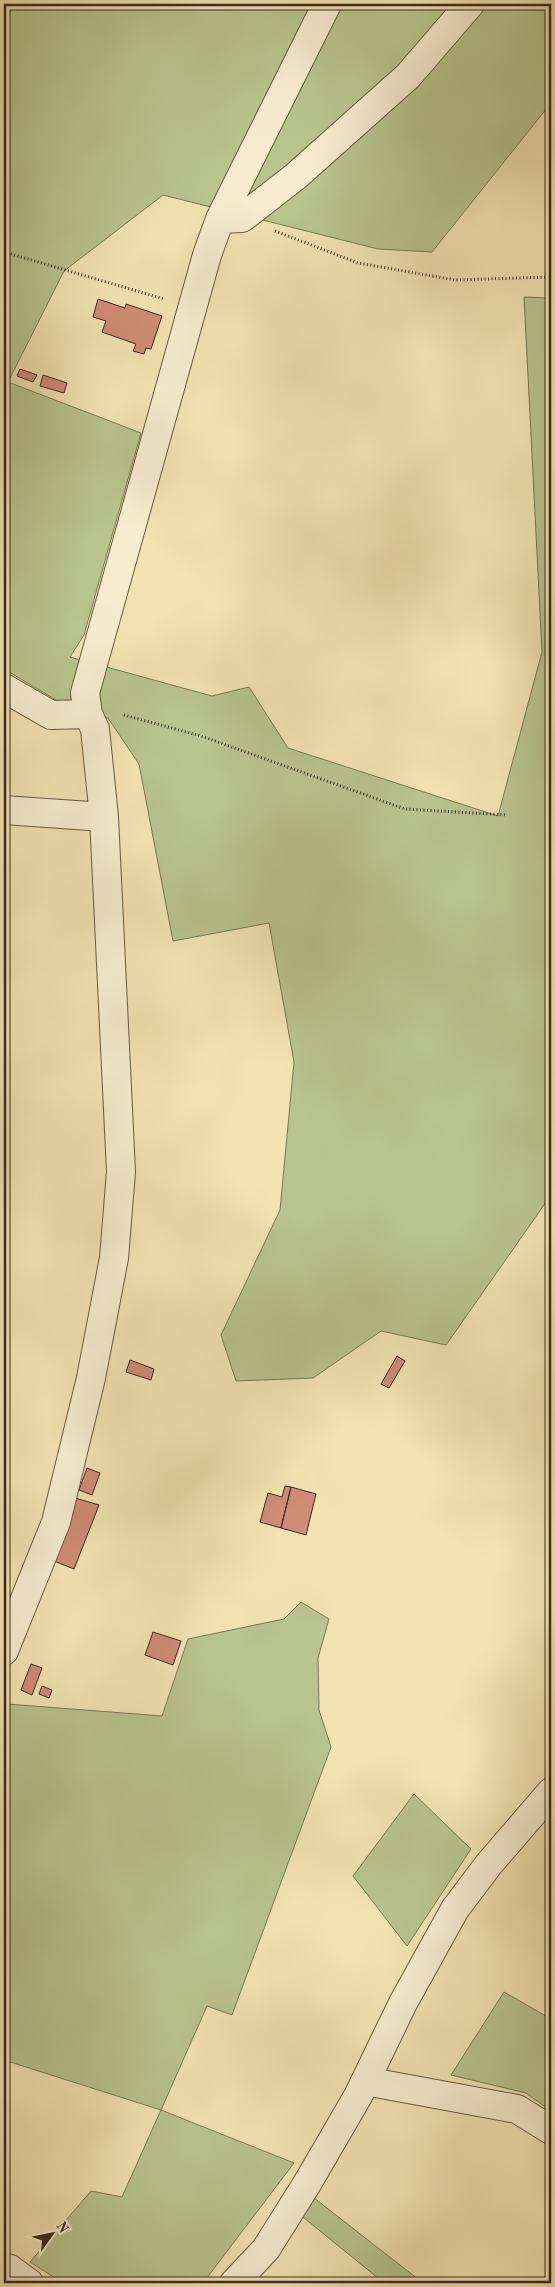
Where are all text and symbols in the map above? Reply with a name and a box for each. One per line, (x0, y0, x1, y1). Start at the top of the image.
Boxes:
north arrow (28, 2210, 78, 2260)
text: N (53, 2219, 71, 2236)

